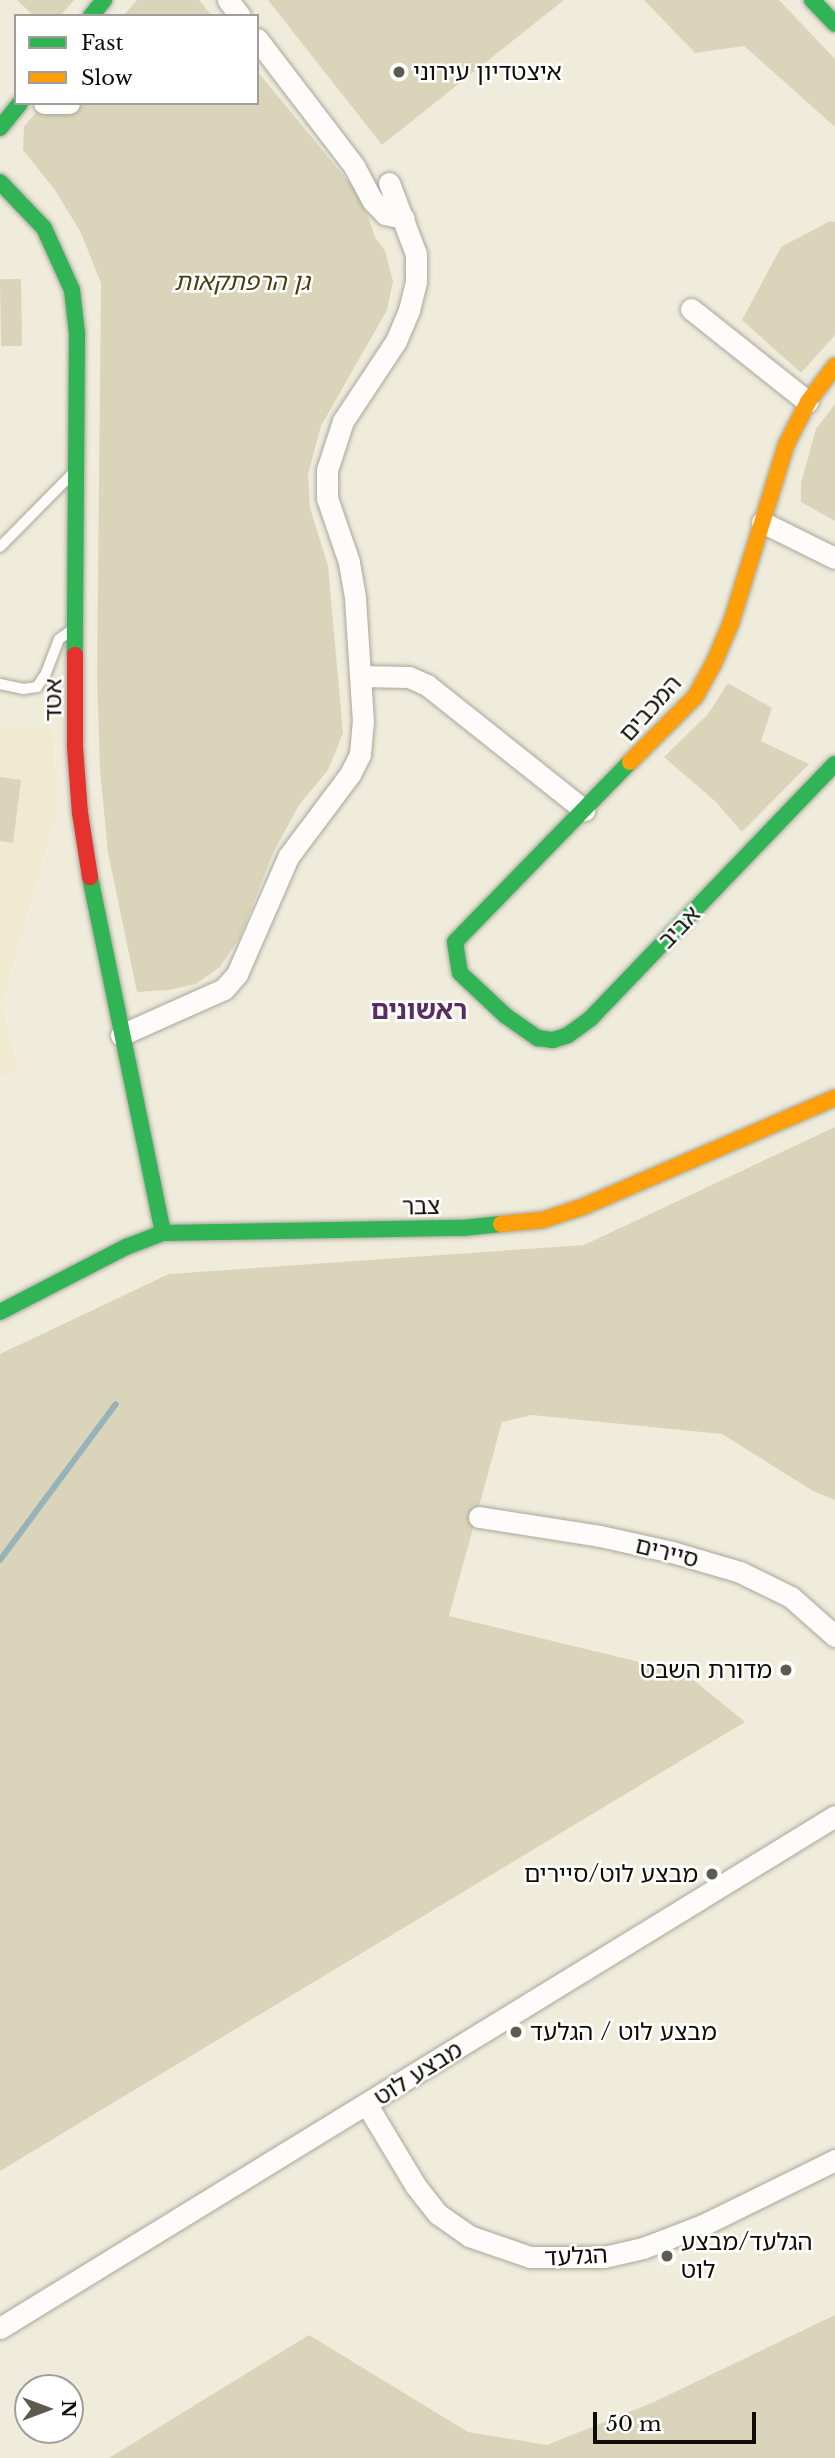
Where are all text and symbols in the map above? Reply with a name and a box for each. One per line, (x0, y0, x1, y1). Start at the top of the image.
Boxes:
legend (14, 14, 259, 105)
text: Fast (81, 30, 123, 56)
place label: איצטדיון עירוני (413, 58, 562, 86)
marker: איצטדיון עירוני (391, 64, 407, 80)
text: Slow (81, 65, 133, 91)
park label: גן הרפתקאות (174, 268, 310, 296)
street label: המכבים (613, 669, 687, 747)
street label: אטד (39, 678, 67, 722)
street label: אביב (652, 900, 706, 954)
district label: ראשונים (371, 995, 467, 1027)
street label: צבר (402, 1191, 440, 1221)
street label: סיירים (632, 1530, 702, 1574)
place label: מדורת השבט (640, 1656, 772, 1684)
marker: מדורת השבט (778, 1662, 794, 1678)
place label: מבצע לוט/סיירים (524, 1860, 698, 1888)
marker: מבצע לוט/סיירים (704, 1866, 720, 1882)
place label: מבצע לוט / הגלעד (530, 2018, 717, 2046)
marker: מבצע לוט / הגלעד (508, 2024, 524, 2040)
street label: מבצע לוט (369, 2035, 467, 2111)
place label: הגלעד/מבצע לוט (681, 2228, 813, 2284)
street label: הגלעד (544, 2240, 608, 2272)
marker: הגלעד/מבצע לוט (659, 2248, 675, 2264)
north arrow (14, 2374, 84, 2444)
scale bar (597, 2398, 760, 2442)
text: N (57, 2400, 80, 2418)
text: 50 m (606, 2411, 661, 2437)

